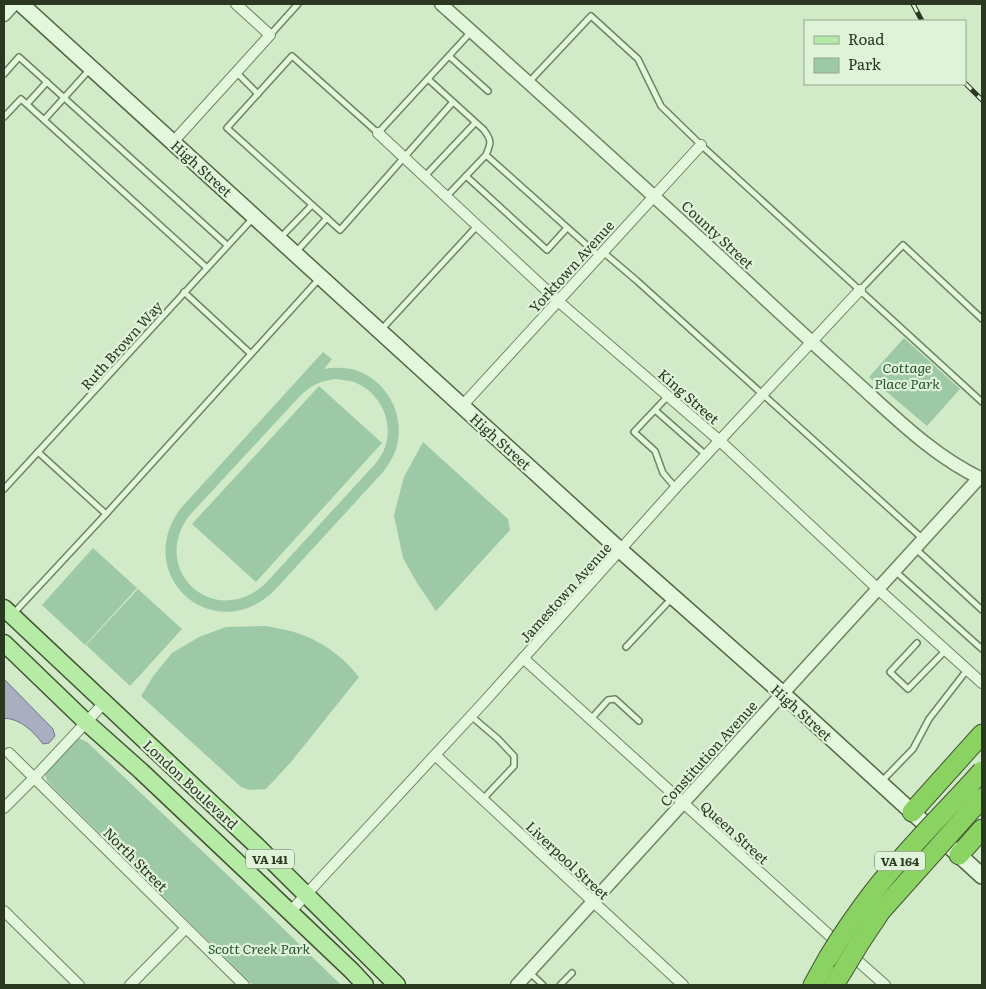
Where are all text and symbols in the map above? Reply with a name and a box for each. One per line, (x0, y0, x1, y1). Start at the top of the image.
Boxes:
legend (804, 20, 966, 85)
text: Road (848, 27, 884, 50)
text: Park (848, 52, 882, 75)
street label: High Street (167, 135, 237, 201)
street label: County Street (677, 195, 759, 273)
street label: Yorktown Avenue (524, 215, 618, 317)
street label: Ruth Brown Way (76, 295, 167, 394)
park label: Cottage Place Park (874, 357, 940, 393)
street label: King Street (654, 364, 724, 428)
street label: High Street (466, 408, 536, 474)
street label: Jamestown Avenue (515, 538, 615, 646)
street label: High Street (767, 679, 837, 745)
street label: Constitution Avenue (655, 696, 761, 810)
street label: London Boulevard (139, 735, 243, 834)
street label: Queen Street (696, 796, 774, 868)
street label: Liverpool Street (522, 816, 614, 904)
street label: North Street (99, 822, 173, 896)
road number: VA 141 (246, 850, 294, 869)
road number: VA 164 (875, 851, 925, 870)
park label: Scott Creek Park (208, 938, 310, 958)

